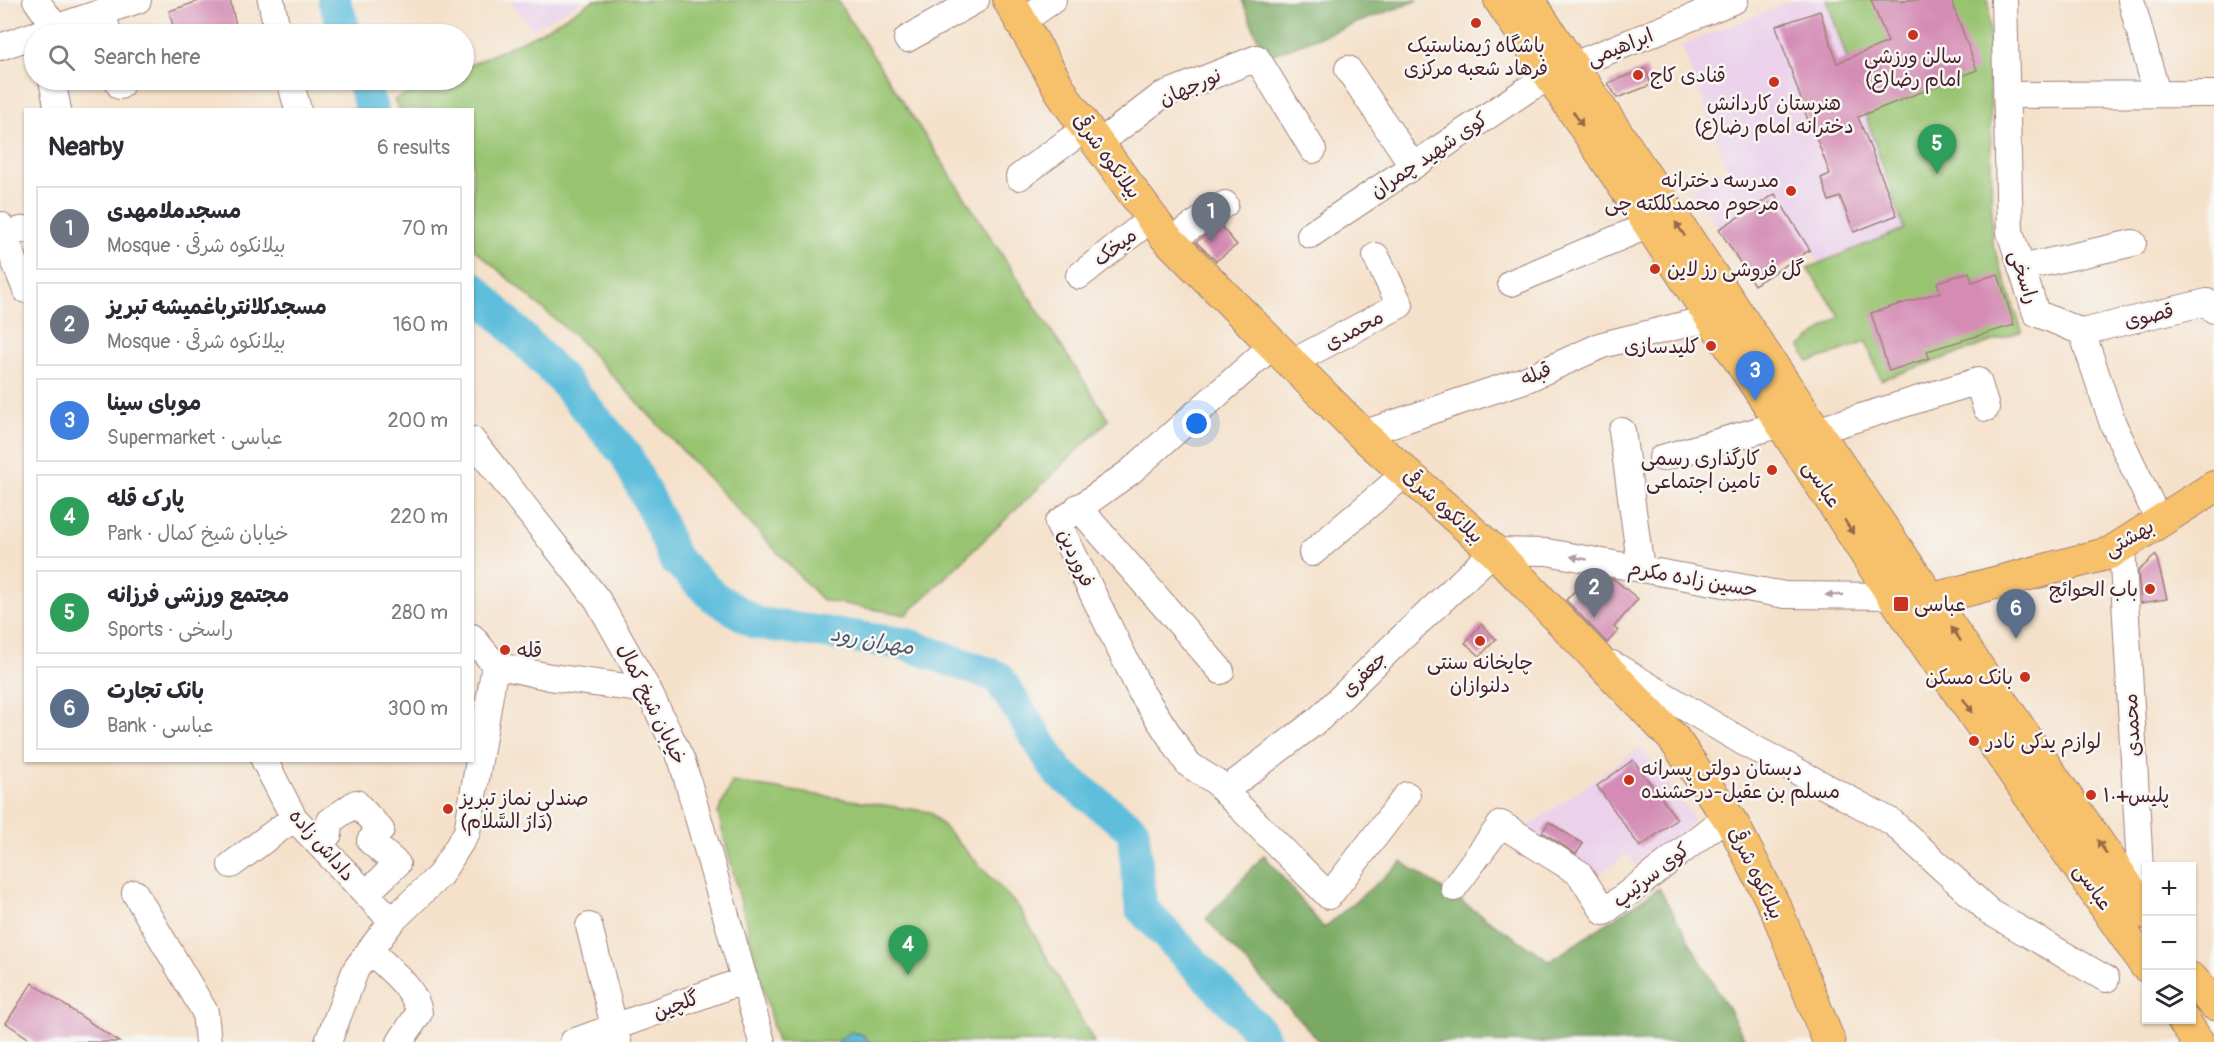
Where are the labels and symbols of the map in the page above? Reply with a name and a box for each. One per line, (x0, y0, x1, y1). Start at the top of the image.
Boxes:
marker: باشگاه ژیمناستیک فرهاد شعبه مرکزی (1469, 16, 1483, 30)
street label: ابراهیمی (1583, 22, 1657, 72)
marker: سالن ورزشی امام رضا(ع) (1906, 28, 1920, 42)
place label: باشگاه ژیمناستیک فرهاد شعبه مرکزی (1404, 33, 1548, 81)
place label: سالن ورزشی امام رضا(ع) (1864, 44, 1962, 94)
street label: نورجهان (1155, 62, 1225, 112)
place label: قنادی کاج (1650, 63, 1726, 89)
marker: قنادی کاج (1631, 68, 1645, 82)
marker: هنرستان کاردانش دخترانه امام رضا(ع) (1767, 75, 1781, 89)
place label: هنرستان کاردانش دخترانه امام رضا(ع) (1694, 91, 1854, 141)
street label: کوی شهید چمران (1365, 106, 1493, 204)
street label: بیلانکوه شرقی (1067, 108, 1147, 204)
one-way arrow (1572, 111, 1583, 127)
pin: 5 (1918, 124, 1956, 174)
place label: مدرسه دخترانه مرحوم محمدکلکته چی (1605, 168, 1779, 219)
marker: مدرسه دخترانه مرحوم محمدکلکته چی (1784, 184, 1798, 198)
pin: 1 (1192, 192, 1230, 242)
one-way arrow (1674, 221, 1686, 237)
street label: میخک (1088, 222, 1142, 272)
street label: راسخی (2004, 247, 2044, 307)
place label: گل فروشی رز لاین (1667, 257, 1805, 282)
marker: گل فروشی رز لاین (1648, 262, 1662, 276)
street label: قصوی (2122, 298, 2176, 334)
street label: محمدی (1320, 304, 1388, 356)
place label: کلیدسازی (1624, 334, 1699, 359)
marker: کلیدسازی (1704, 339, 1718, 353)
pin: 3 (1736, 352, 1774, 401)
street label: قبله (1517, 356, 1555, 392)
your location (1182, 409, 1211, 438)
place label: کارگذاری رسمی تامین اجتماعی (1641, 446, 1760, 494)
street label: عباسى (1797, 456, 1847, 512)
street label: بیلانکوه شرقی (1397, 462, 1489, 549)
marker: کارگذاری رسمی تامین اجتماعی (1765, 463, 1779, 477)
street label: بهشتی (2099, 514, 2159, 562)
one-way arrow (1843, 518, 1854, 535)
street label: فروردین (1052, 525, 1100, 591)
one-way arrow (1570, 553, 1589, 562)
street label: حسین زاده مکرم (1626, 555, 1760, 606)
pin: 2 (1574, 568, 1614, 618)
place label: باب الحوائج (2049, 577, 2138, 603)
marker: باب الحوائج (2143, 582, 2157, 596)
one-way arrow (1825, 590, 1844, 600)
pin: 6 (1996, 590, 2036, 639)
place label: عباسی (1914, 592, 1966, 617)
marker: عباسی (1892, 595, 1910, 613)
water label: مهران رود (828, 620, 916, 662)
one-way arrow (1951, 626, 1962, 642)
marker: چایخانه سنتی دلنوازان (1473, 634, 1487, 648)
place label: قله (517, 638, 542, 663)
street label: خیابان شیخ کمال (611, 639, 692, 769)
marker: قله (498, 643, 512, 657)
street label: جعفری (1336, 646, 1392, 702)
place label: چایخانه سنتی دلنوازان (1427, 650, 1533, 699)
place label: بانک مسکن (1925, 665, 2013, 690)
marker: بانک مسکن (2018, 670, 2032, 684)
street label: محمدی (2118, 693, 2146, 757)
one-way arrow (1962, 698, 1974, 714)
place label: لوازم یدکی نادر (1984, 729, 2101, 757)
marker: لوازم یدکی نادر (1967, 734, 1981, 748)
place label: دبستان دولتی پسرانه مسلم بن عقیل-درخشنده (1641, 756, 1840, 806)
marker: دبستان دولتی پسرانه مسلم بن عقیل-درخشنده (1622, 773, 1636, 787)
place label: پلیس+۱۰ (2103, 783, 2169, 808)
place label: صندلی نماز تبریز (دَارُ السَّلام) (458, 786, 589, 836)
marker: پلیس+۱۰ (2084, 788, 2098, 802)
marker: صندلی نماز تبریز (دَارُ السَّلام) (441, 802, 455, 816)
street label: داداش زاده (284, 803, 360, 887)
street label: بیلانکوه شرقی (1723, 822, 1790, 923)
street label: کوی سرتیپ (1607, 837, 1695, 913)
one-way arrow (2097, 839, 2108, 855)
street label: عباسى (2068, 859, 2118, 915)
pin: 4 (888, 926, 928, 975)
street label: گلچین (649, 985, 703, 1025)

